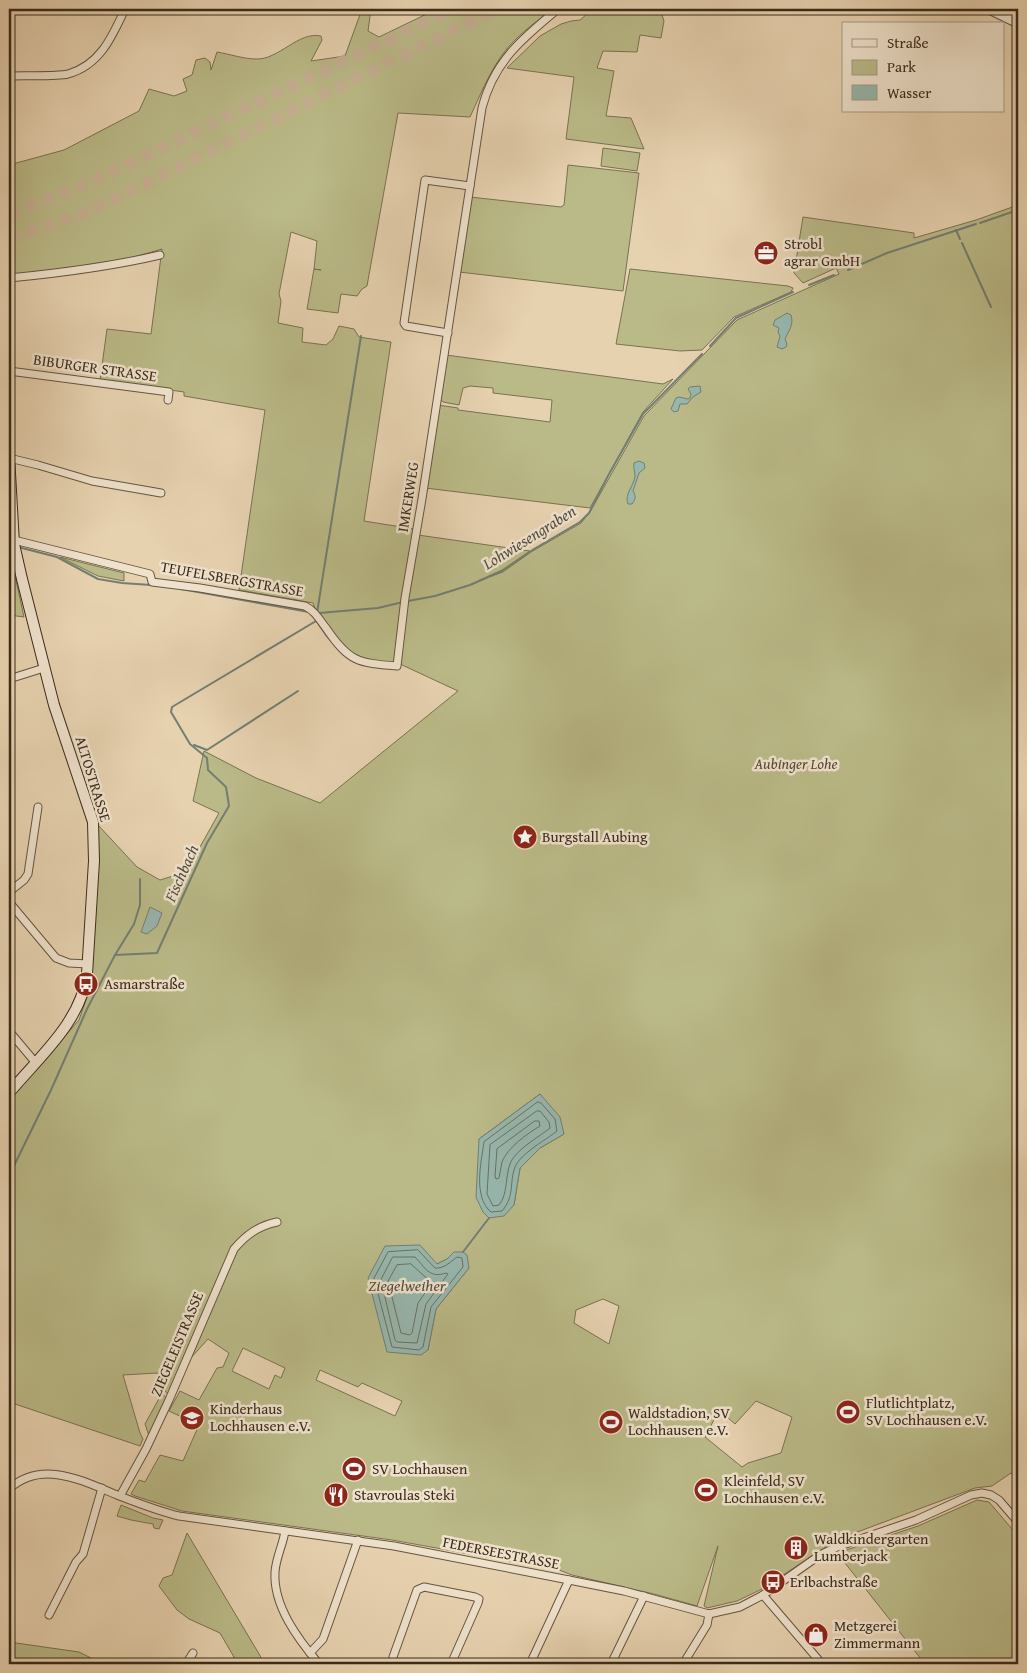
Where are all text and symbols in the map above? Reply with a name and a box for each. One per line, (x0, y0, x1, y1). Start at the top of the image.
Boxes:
legend (842, 22, 1004, 112)
text: Straße (887, 32, 929, 53)
text: Park (887, 56, 916, 77)
text: Wasser (887, 82, 931, 103)
place label: Strobl agrar GmbH (784, 233, 860, 271)
office icon: Strobl agrar GmbH (753, 240, 779, 266)
street label: BIBURGER STRASSE (32, 348, 158, 387)
street label: IMKERWEG (392, 460, 423, 534)
water label: Lohwiesengraben (477, 499, 580, 576)
street label: TEUFELSBERGSTRASSE (159, 556, 306, 601)
street label: ALTOSTRASSE (70, 733, 117, 825)
park label: Aubinger Lohe (753, 753, 838, 774)
place icon: Burgstall Aubing (512, 824, 538, 850)
place label: Burgstall Aubing (542, 826, 648, 847)
water label: Fischbach (157, 840, 204, 906)
bus stop icon: Asmarstraße (73, 971, 99, 997)
place label: Asmarstraße (104, 973, 185, 994)
water label: Ziegelweiher (368, 1273, 447, 1297)
street label: ZIEGELEISTRASSE (145, 1288, 208, 1399)
place label: Flutlichtplatz, SV Lochhausen e.V. (866, 1392, 987, 1430)
place label: Kinderhaus Lochhausen e.V. (210, 1398, 310, 1436)
sports icon: Flutlichtplatz, SV Lochhausen e.V. (835, 1399, 861, 1425)
place label: Waldstadion, SV Lochhausen e.V. (628, 1402, 730, 1440)
school or university icon: Kinderhaus Lochhausen e.V. (179, 1405, 205, 1431)
sports icon: Waldstadion, SV Lochhausen e.V. (598, 1409, 624, 1435)
sports icon: SV Lochhausen (341, 1456, 367, 1482)
place label: SV Lochhausen (372, 1458, 468, 1479)
place label: Kleinfeld, SV Lochhausen e.V. (724, 1470, 824, 1508)
sports icon: Kleinfeld, SV Lochhausen e.V. (693, 1477, 719, 1503)
restaurant icon: Stavroulas Steki (323, 1482, 349, 1508)
place label: Stavroulas Steki (354, 1484, 455, 1505)
place label: Waldkindergarten Lumberjack (814, 1528, 929, 1566)
street label: FEDERSEESTRASSE (441, 1531, 562, 1574)
building icon: Waldkindergarten Lumberjack (783, 1535, 809, 1561)
bus stop icon: Erlbachstraße (760, 1569, 786, 1595)
place label: Erlbachstraße (790, 1571, 878, 1592)
place label: Metzgerei Zimmermann (834, 1615, 921, 1653)
shop icon: Metzgerei Zimmermann (803, 1622, 829, 1648)

